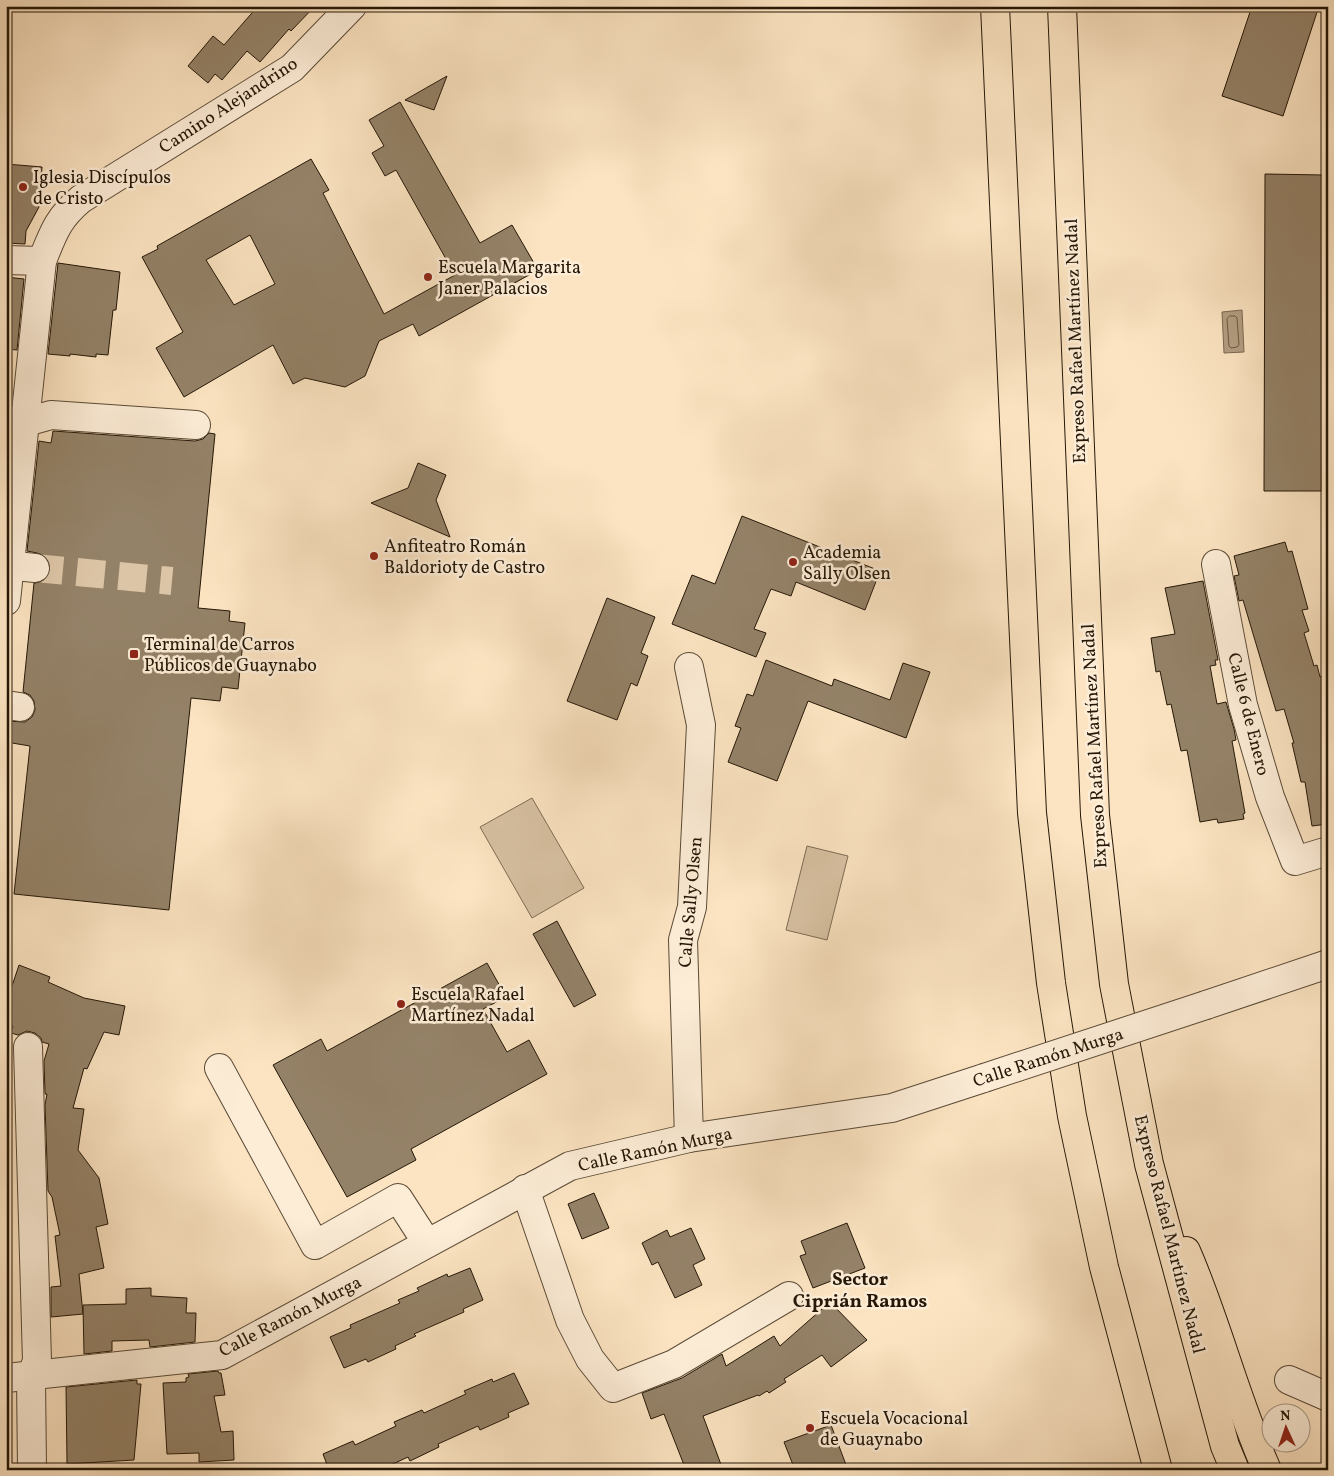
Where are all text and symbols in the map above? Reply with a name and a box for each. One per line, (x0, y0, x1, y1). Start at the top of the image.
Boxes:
street label: Camino Alejandrino (155, 52, 303, 161)
place label: Iglesia Discípulos de Cristo (33, 166, 171, 212)
marker: Iglesia Discípulos de Cristo (17, 181, 29, 193)
street label: Expreso Rafael Martínez Nadal (1060, 218, 1093, 464)
place label: Escuela Margarita Janer Palacios (438, 256, 581, 302)
marker: Escuela Margarita Janer Palacios (422, 271, 434, 283)
place label: Anfiteatro Román Baldorioty de Castro (384, 535, 545, 581)
place label: Academia Sally Olsen (803, 541, 891, 587)
marker: Anfiteatro Román Baldorioty de Castro (368, 550, 380, 562)
marker: Academia Sally Olsen (787, 556, 799, 568)
street label: Expreso Rafael Martínez Nadal (1077, 623, 1114, 869)
place label: Terminal de Carros Públicos de Guaynabo (144, 633, 317, 679)
marker: Terminal de Carros Públicos de Guaynabo (128, 648, 140, 660)
street label: Calle 6 de Enero (1220, 650, 1275, 778)
street label: Calle Sally Olsen (673, 835, 710, 969)
place label: Escuela Rafael Martínez Nadal (411, 983, 535, 1029)
marker: Escuela Rafael Martínez Nadal (395, 998, 407, 1010)
street label: Calle Ramón Murga (970, 1022, 1127, 1095)
street label: Expreso Rafael Martínez Nadal (1127, 1112, 1210, 1356)
street label: Calle Ramón Murga (576, 1122, 735, 1179)
district label: Sector Ciprián Ramos (793, 1267, 928, 1315)
street label: Calle Ramón Murga (215, 1271, 366, 1364)
north arrow (1262, 1404, 1312, 1454)
place label: Escuela Vocacional de Guaynabo (820, 1407, 968, 1453)
text: N (1280, 1407, 1291, 1426)
marker: Escuela Vocacional de Guaynabo (804, 1422, 816, 1434)

